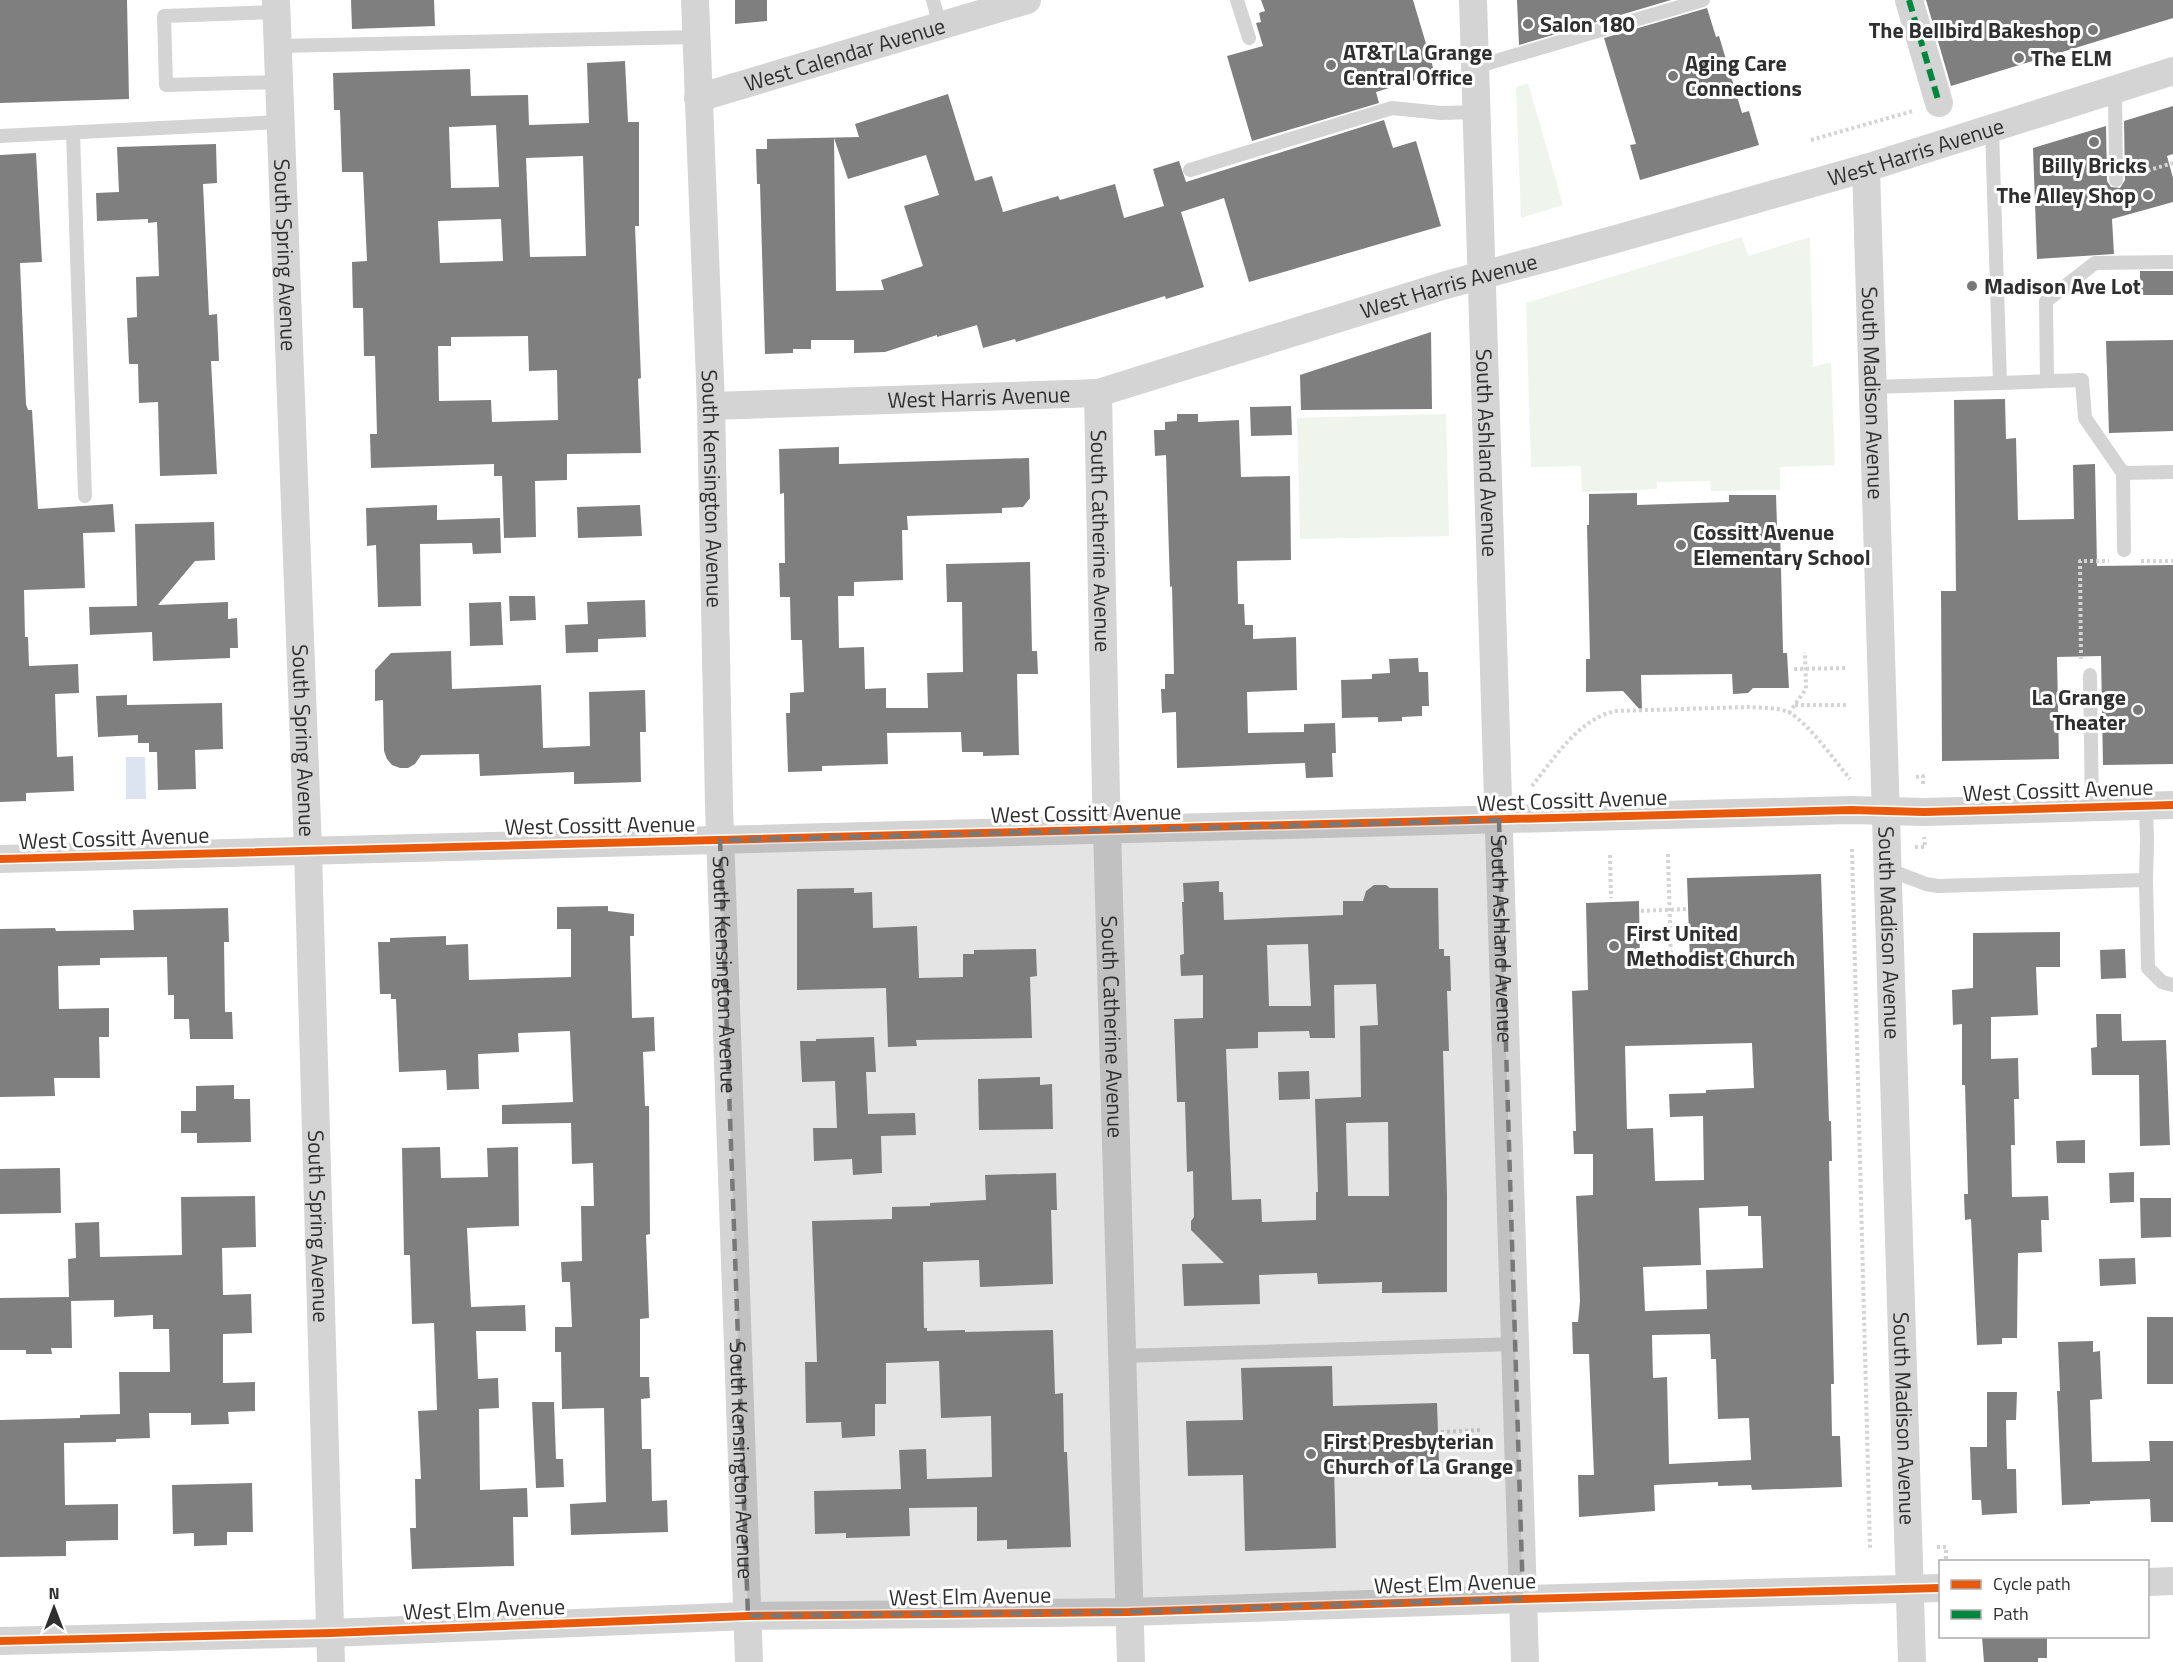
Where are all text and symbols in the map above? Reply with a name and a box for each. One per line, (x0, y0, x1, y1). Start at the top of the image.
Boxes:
place label: Salon 180 (1540, 7, 1635, 41)
street label: West Calendar Avenue (740, 8, 949, 100)
place label: The Bellbird Bakeshop (1869, 13, 2081, 47)
marker: Salon 180 (1521, 17, 1535, 31)
marker: The Bellbird Bakeshop (2086, 23, 2100, 37)
place label: AT&T La Grange Central Office (1343, 35, 1492, 94)
place label: The ELM (2031, 41, 2112, 75)
place label: Aging Care Connections (1685, 46, 1802, 105)
marker: The ELM (2012, 51, 2026, 65)
marker: AT&T La Grange Central Office (1324, 58, 1338, 72)
marker: Aging Care Connections (1666, 69, 1680, 83)
street label: West Harris Avenue (1824, 108, 2008, 195)
marker: Billy Bricks (2087, 135, 2101, 149)
place label: Billy Bricks (2041, 148, 2147, 182)
street label: South Spring Avenue (265, 158, 306, 352)
place label: The Alley Shop (1996, 178, 2136, 212)
marker: The Alley Shop (2141, 188, 2155, 202)
street label: West Harris Avenue (1356, 244, 1541, 328)
place label: Madison Ave Lot (1984, 269, 2141, 303)
marker: Madison Ave Lot (1965, 279, 1979, 293)
street label: South Madison Avenue (1853, 286, 1893, 500)
street label: South Ashland Avenue (1467, 348, 1507, 557)
street label: South Kensington Avenue (693, 369, 732, 608)
street label: West Harris Avenue (887, 377, 1071, 417)
street label: South Catherine Avenue (1082, 429, 1120, 653)
place label: Cossitt Avenue Elementary School (1693, 515, 1871, 574)
marker: Cossitt Avenue Elementary School (1674, 538, 1688, 552)
street label: South Spring Avenue (283, 644, 324, 837)
place label: La Grange Theater (2032, 680, 2126, 739)
marker: La Grange Theater (2131, 703, 2145, 717)
street label: West Cossitt Avenue (1962, 770, 2154, 810)
street label: West Cossitt Avenue (1476, 780, 1668, 820)
street label: West Cossitt Avenue (990, 794, 1182, 832)
street label: West Cossitt Avenue (504, 806, 696, 844)
street label: West Cossitt Avenue (18, 818, 210, 858)
street label: South Madison Avenue (1869, 826, 1910, 1040)
street label: South Ashland Avenue (1482, 834, 1523, 1043)
street label: South Kensington Avenue (704, 855, 746, 1094)
street label: South Catherine Avenue (1092, 915, 1133, 1139)
place label: First United Methodist Church (1626, 916, 1795, 975)
marker: First United Methodist Church (1607, 939, 1621, 953)
street label: South Spring Avenue (299, 1130, 338, 1323)
street label: South Madison Avenue (1884, 1311, 1925, 1525)
street label: South Kensington Avenue (721, 1341, 763, 1580)
place label: First Presbyterian Church of La Grange (1323, 1424, 1513, 1483)
marker: First Presbyterian Church of La Grange (1304, 1447, 1318, 1461)
legend (1939, 1560, 2149, 1638)
street label: West Elm Avenue (1373, 1563, 1537, 1603)
text: Cycle path (1993, 1570, 2071, 1597)
north arrow (24, 1578, 84, 1638)
street label: West Elm Avenue (889, 1578, 1051, 1614)
text: N (48, 1581, 60, 1605)
street label: West Elm Avenue (402, 1589, 566, 1629)
text: Path (1993, 1600, 2029, 1627)

